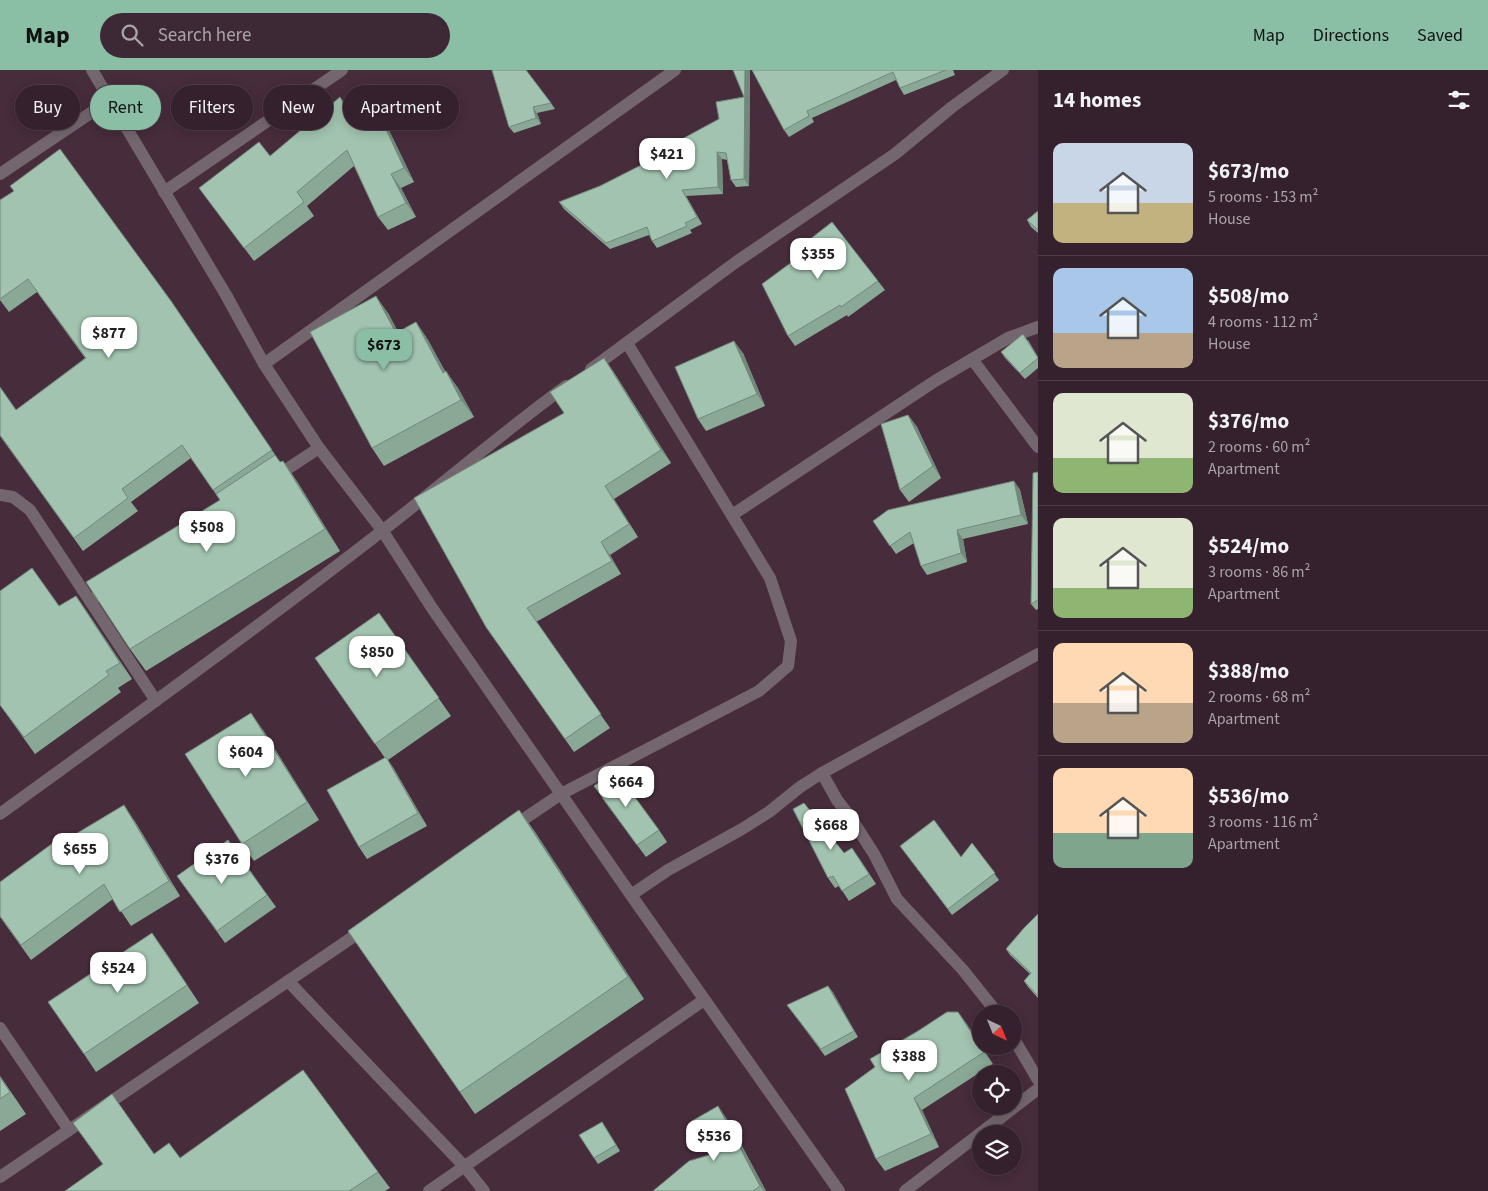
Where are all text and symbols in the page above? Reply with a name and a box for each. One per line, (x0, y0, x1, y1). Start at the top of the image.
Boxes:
search box (100, 13, 450, 58)
text: Map (25, 18, 70, 53)
icon: search (118, 21, 146, 49)
text: Search here (158, 22, 251, 49)
text: Map (1253, 23, 1285, 48)
text: Directions (1313, 23, 1389, 48)
text: Saved (1417, 23, 1463, 48)
chip: Buy (15, 85, 80, 130)
chip: Rent (90, 85, 161, 130)
chip: Filters (171, 85, 253, 130)
chip: New (263, 85, 333, 130)
chip: Apartment (343, 85, 459, 130)
text: 14 homes (1053, 85, 1141, 115)
icon: filters (1445, 86, 1473, 114)
pin: $421 (637, 138, 697, 180)
text: $421 (650, 143, 684, 165)
text: $673/mo (1208, 156, 1289, 186)
icon: home (1093, 163, 1153, 223)
text: 5 rooms · 153 m² (1208, 186, 1318, 208)
text: House (1208, 208, 1250, 230)
pin: $355 (788, 238, 848, 280)
text: $355 (801, 243, 835, 265)
text: $508/mo (1208, 281, 1289, 311)
icon: home (1093, 288, 1153, 348)
text: 4 rooms · 112 m² (1208, 311, 1318, 333)
pin: $877 (79, 316, 139, 359)
text: $877 (92, 322, 126, 344)
pin: $673 (354, 328, 414, 371)
text: House (1208, 333, 1250, 355)
text: $673 (367, 334, 401, 356)
text: $376/mo (1208, 406, 1289, 436)
icon: home (1093, 413, 1153, 473)
text: 2 rooms · 60 m² (1208, 436, 1310, 458)
text: Apartment (1208, 458, 1280, 480)
pin: $508 (177, 510, 237, 553)
text: $508 (190, 516, 224, 538)
text: $524/mo (1208, 531, 1289, 561)
icon: home (1093, 538, 1153, 598)
text: 3 rooms · 86 m² (1208, 561, 1310, 583)
text: Apartment (1208, 583, 1280, 605)
pin: $850 (347, 636, 407, 678)
text: $850 (360, 641, 394, 663)
text: $388/mo (1208, 656, 1289, 686)
icon: home (1093, 663, 1153, 723)
text: 2 rooms · 68 m² (1208, 686, 1310, 708)
text: Apartment (1208, 708, 1280, 730)
pin: $604 (216, 736, 276, 778)
text: $604 (229, 741, 263, 763)
pin: $664 (596, 766, 656, 808)
text: $664 (609, 771, 643, 793)
text: $536/mo (1208, 781, 1289, 811)
icon: home (1093, 788, 1153, 848)
pin: $668 (801, 808, 861, 851)
text: 3 rooms · 116 m² (1208, 811, 1318, 833)
text: $668 (814, 814, 848, 836)
pin: $655 (50, 832, 110, 875)
text: Apartment (1208, 833, 1280, 855)
text: $655 (63, 838, 97, 860)
pin: $376 (192, 842, 252, 885)
text: $376 (205, 848, 239, 870)
pin: $524 (88, 952, 148, 994)
text: $524 (101, 957, 135, 979)
north arrow (972, 1005, 1022, 1055)
map controls (972, 1005, 1022, 1175)
pin: $388 (879, 1040, 939, 1082)
text: $388 (892, 1045, 926, 1067)
button: locate (972, 1065, 1022, 1115)
pin: $536 (684, 1120, 744, 1162)
text: $536 (697, 1125, 731, 1147)
button: layers (972, 1125, 1022, 1175)

